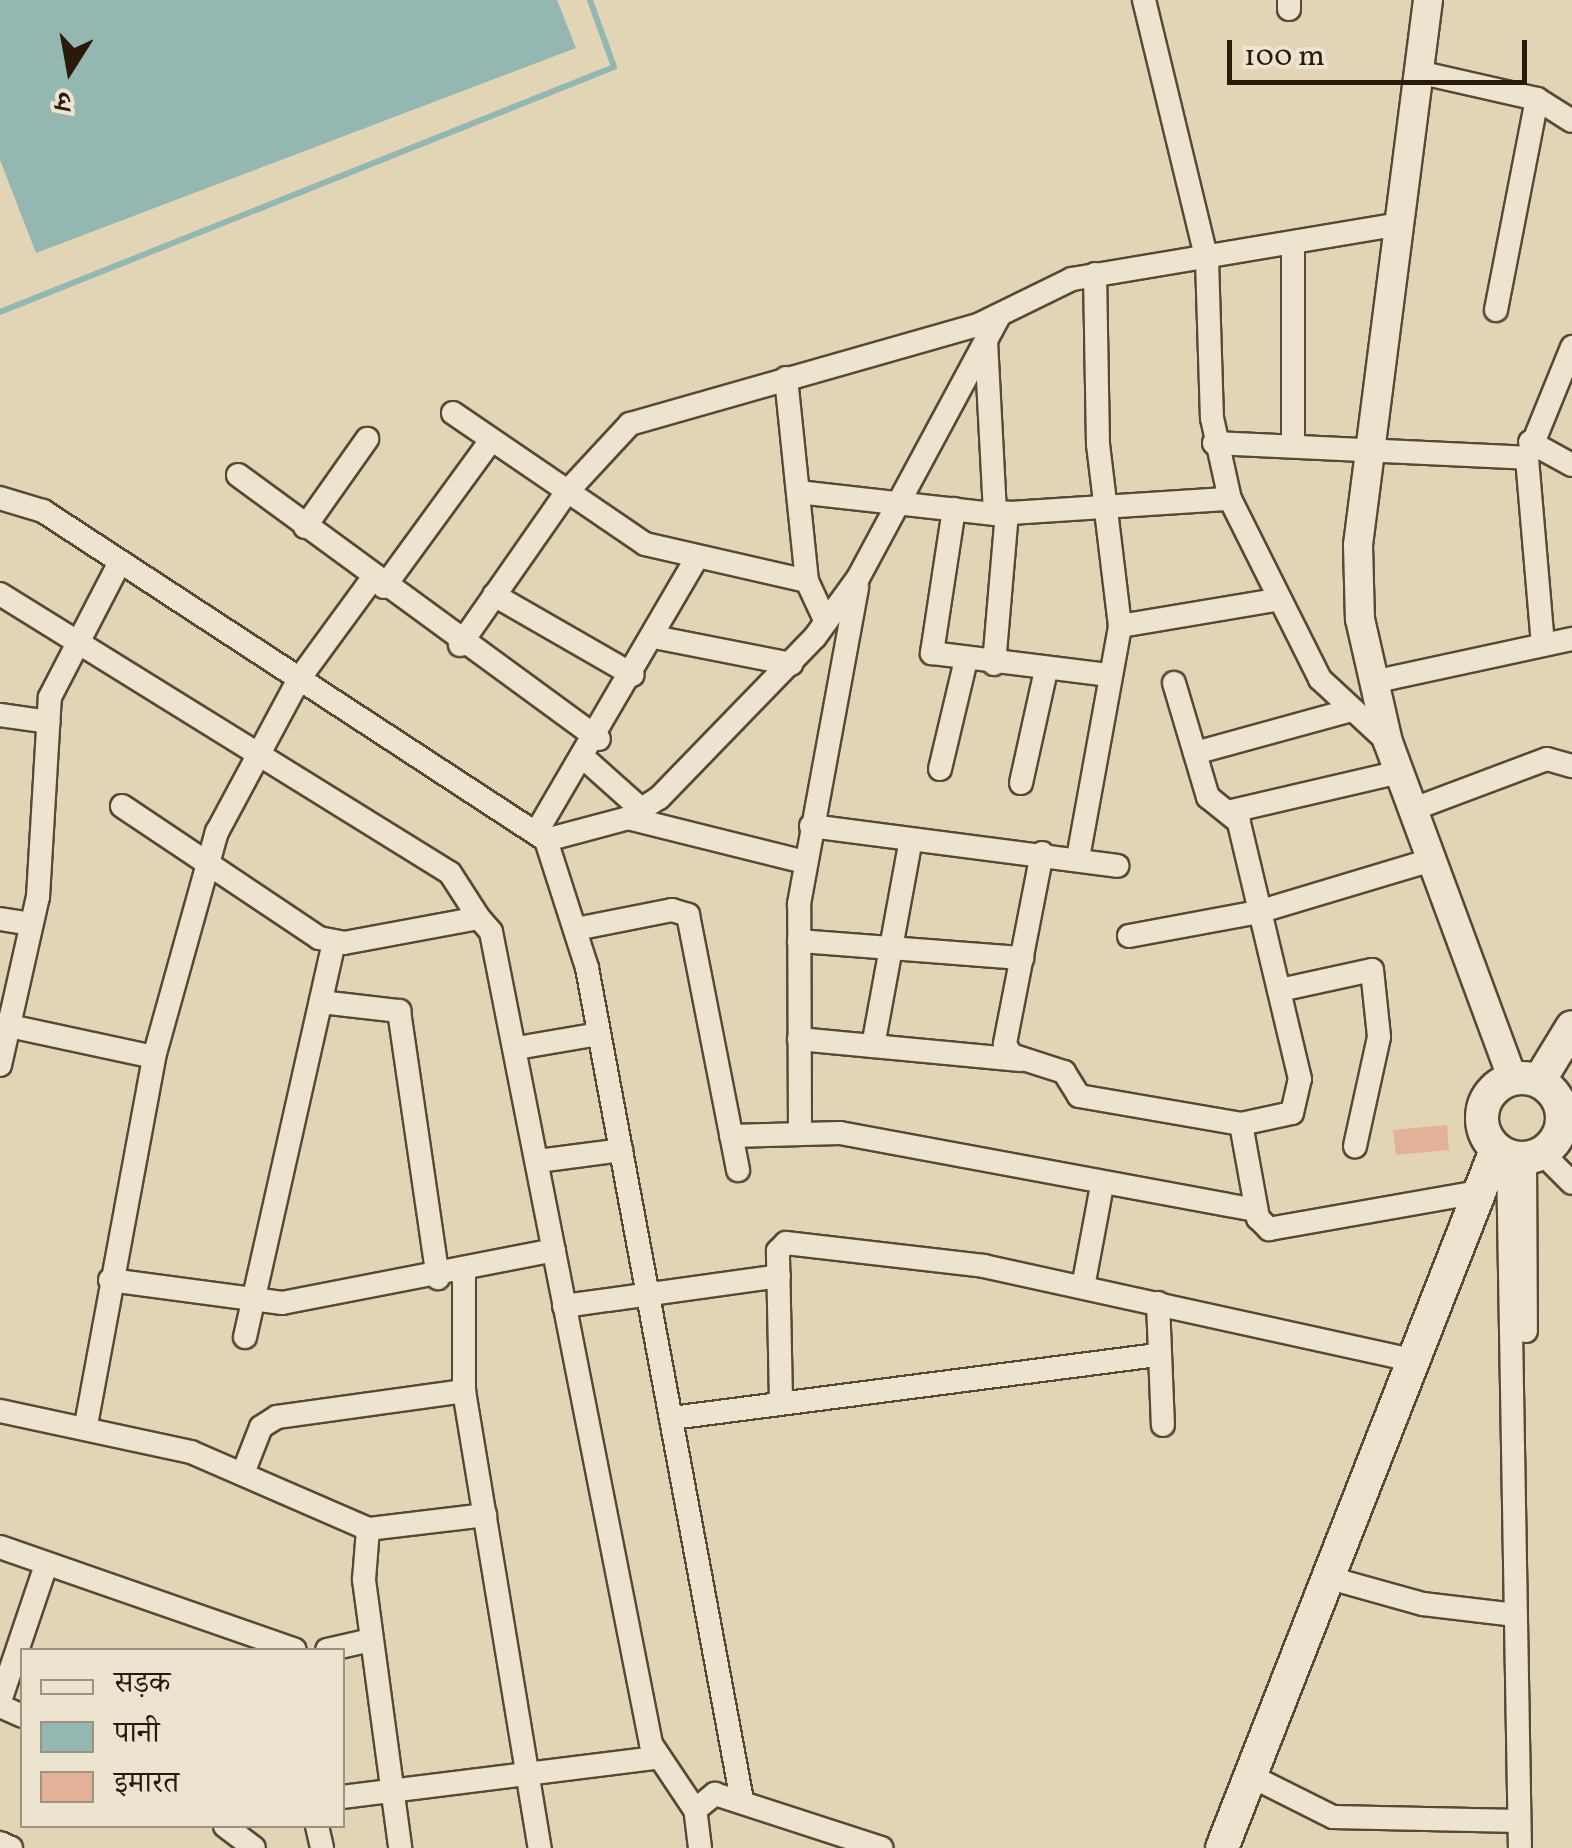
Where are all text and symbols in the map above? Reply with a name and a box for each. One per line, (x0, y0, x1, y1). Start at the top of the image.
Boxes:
north arrow (20, 20, 120, 120)
scale bar (1232, 20, 1532, 82)
text: 100 m (1244, 36, 1325, 78)
text: उ (53, 79, 75, 120)
legend (20, 1648, 345, 1828)
text: सड़क (114, 1663, 170, 1705)
text: पानी (114, 1713, 160, 1755)
text: इमारत (114, 1763, 179, 1805)

